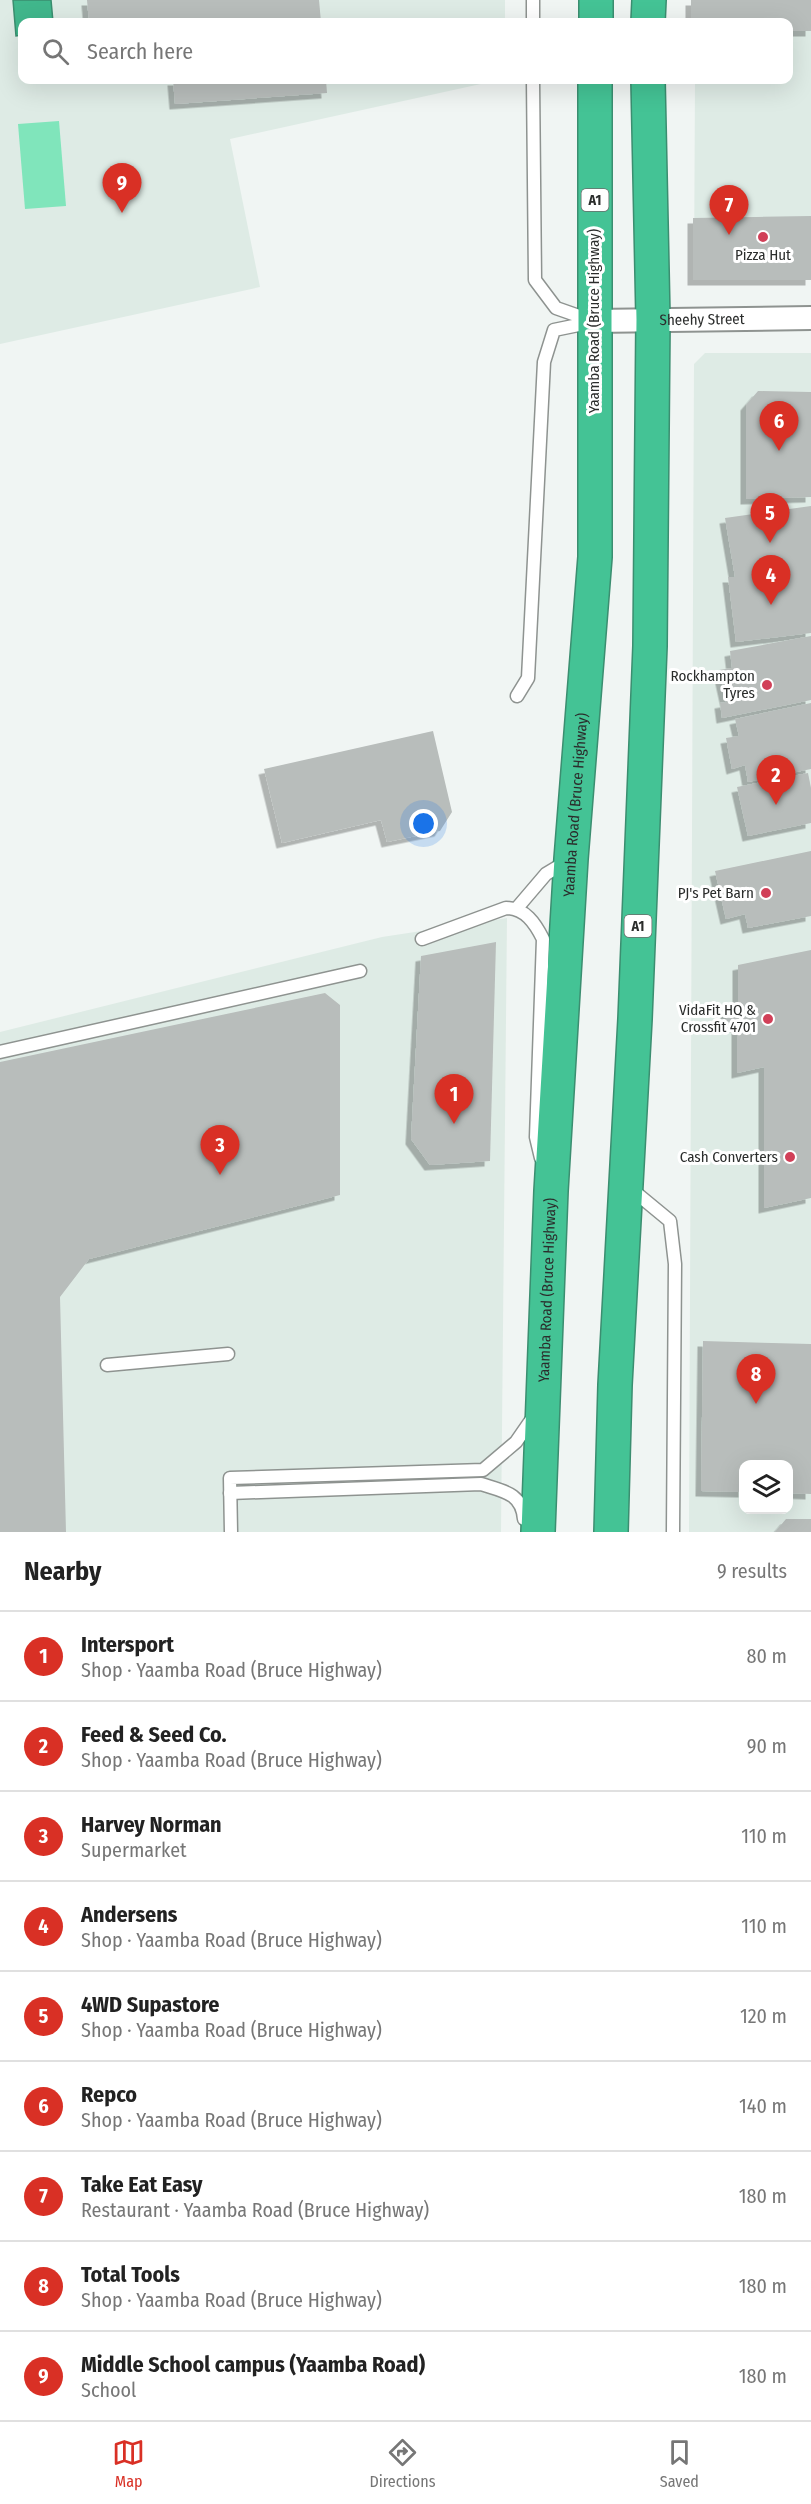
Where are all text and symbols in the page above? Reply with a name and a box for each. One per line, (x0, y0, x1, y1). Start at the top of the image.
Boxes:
search box (18, 18, 793, 84)
icon: search (39, 35, 72, 68)
text: Search here (87, 38, 193, 65)
pin: 9 (102, 164, 142, 213)
pin: 7 (710, 186, 748, 235)
road number: A1 (582, 189, 608, 211)
street label: Yaamba Road (Bruce Highway) (585, 229, 603, 413)
marker: Pizza Hut (756, 230, 770, 244)
place label: Pizza Hut (735, 246, 791, 264)
street label: Sheehy Street (659, 310, 745, 329)
pin: 6 (760, 402, 798, 451)
pin: 5 (750, 494, 790, 543)
pin: 4 (752, 556, 790, 605)
place label: Rockhampton Tyres (671, 667, 755, 702)
marker: Rockhampton Tyres (760, 678, 774, 692)
street label: Yaamba Road (Bruce Highway) (560, 712, 592, 898)
pin: 2 (756, 756, 796, 805)
your location (409, 809, 438, 838)
place label: PJ's Pet Barn (678, 884, 754, 902)
marker: PJ's Pet Barn (759, 886, 773, 900)
road number: A1 (624, 915, 652, 937)
place label: VidaFit HQ & Crossfit 4701 (679, 1001, 756, 1036)
marker: VidaFit HQ & Crossfit 4701 (761, 1012, 775, 1026)
pin: 1 (434, 1074, 474, 1124)
pin: 3 (200, 1126, 240, 1175)
place label: Cash Converters (680, 1148, 778, 1166)
marker: Cash Converters (783, 1150, 797, 1164)
street label: Yaamba Road (Bruce Highway) (535, 1198, 560, 1383)
pin: 8 (736, 1354, 776, 1404)
map controls (739, 1460, 793, 1514)
button: layers (739, 1460, 793, 1514)
text: Nearby (24, 1556, 101, 1587)
text: 9 results (717, 1559, 787, 1583)
text: Intersport (81, 1631, 174, 1658)
text: 1 (39, 1644, 48, 1668)
text: 80 m (747, 1644, 787, 1668)
text: Shop · Yaamba Road (Bruce Highway) (81, 1658, 382, 1682)
text: Feed & Seed Co. (81, 1721, 227, 1748)
text: 2 (39, 1734, 48, 1758)
text: 90 m (747, 1734, 787, 1758)
text: Shop · Yaamba Road (Bruce Highway) (81, 1748, 382, 1772)
text: Harvey Norman (81, 1811, 222, 1838)
text: 3 (39, 1824, 48, 1848)
text: 110 m (741, 1824, 787, 1848)
text: Supermarket (81, 1838, 187, 1862)
text: Andersens (81, 1901, 177, 1928)
text: 4 (38, 1914, 49, 1938)
text: 110 m (741, 1914, 787, 1938)
text: Shop · Yaamba Road (Bruce Highway) (81, 1928, 382, 1952)
text: 4WD Supastore (81, 1991, 220, 2018)
text: 5 (39, 2004, 48, 2028)
text: 120 m (740, 2004, 787, 2028)
text: Shop · Yaamba Road (Bruce Highway) (81, 2018, 382, 2042)
text: Repco (81, 2081, 137, 2108)
text: 6 (38, 2094, 49, 2118)
text: 140 m (739, 2094, 787, 2118)
text: Shop · Yaamba Road (Bruce Highway) (81, 2108, 382, 2132)
text: Take Eat Easy (81, 2171, 203, 2198)
text: 7 (39, 2184, 48, 2208)
text: 180 m (739, 2184, 787, 2208)
text: Restaurant · Yaamba Road (Bruce Highway) (81, 2198, 429, 2222)
text: Total Tools (81, 2261, 180, 2288)
text: 8 (38, 2274, 49, 2298)
text: 180 m (739, 2274, 787, 2298)
text: Shop · Yaamba Road (Bruce Highway) (81, 2288, 382, 2312)
text: Middle School campus (Yaamba Road) (81, 2351, 425, 2378)
text: 9 (38, 2364, 49, 2388)
text: 180 m (739, 2364, 787, 2388)
text: School (81, 2378, 136, 2402)
tab: Map (112, 2436, 145, 2491)
tab: Directions (369, 2436, 436, 2491)
tab: Saved (660, 2436, 699, 2491)

